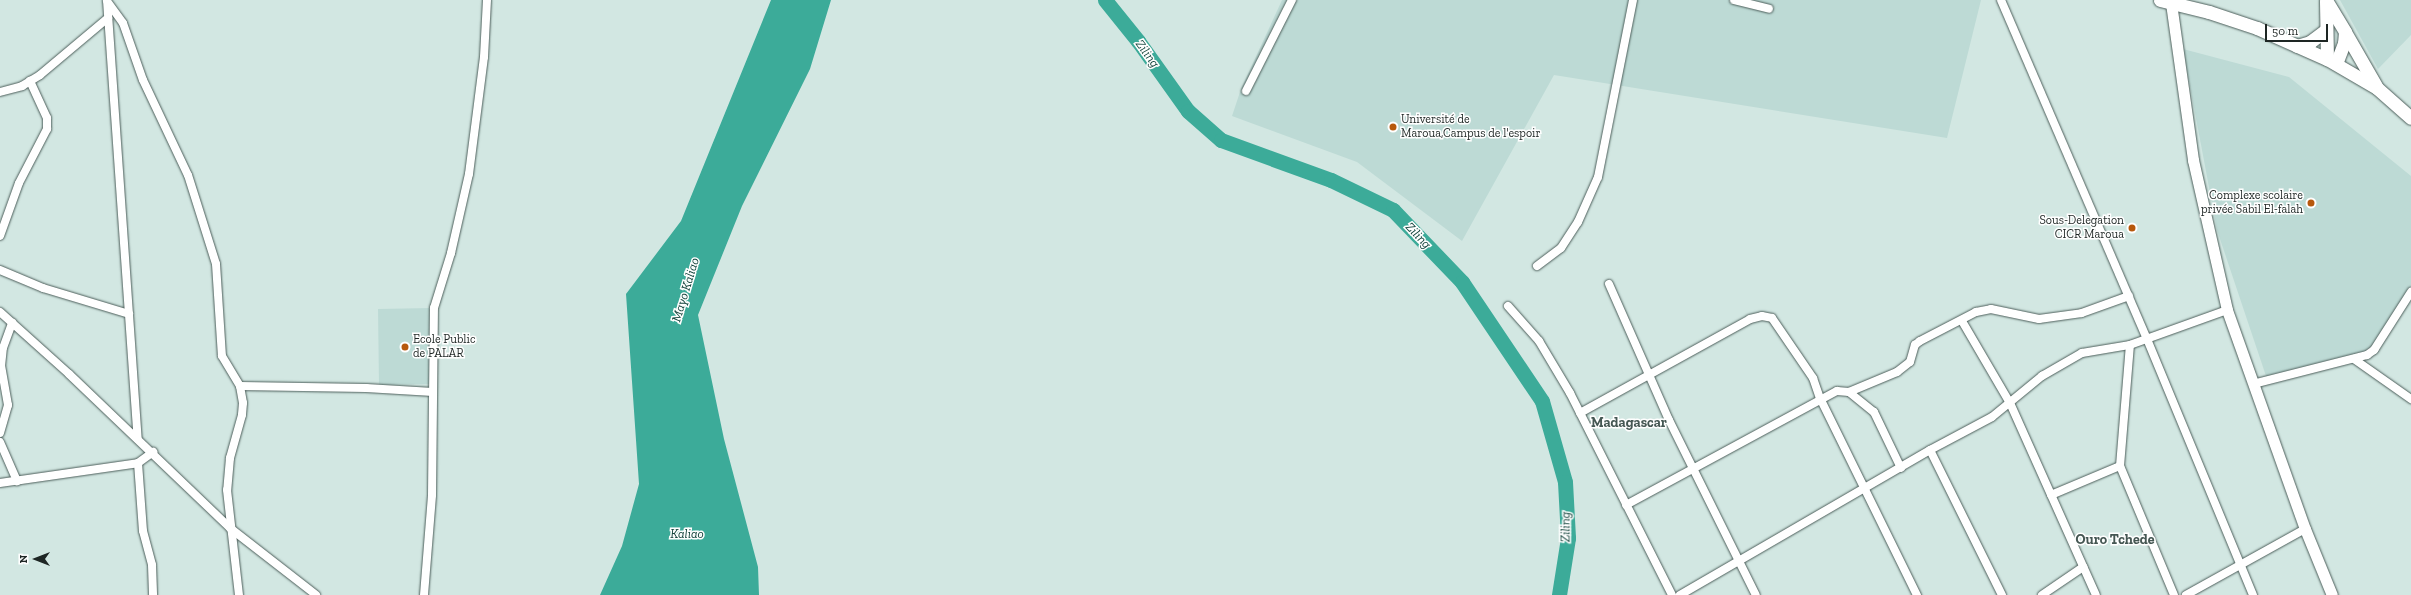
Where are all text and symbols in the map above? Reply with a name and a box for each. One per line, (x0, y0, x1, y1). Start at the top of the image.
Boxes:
scale bar (2267, 16, 2330, 42)
text: 50 m (2272, 24, 2298, 38)
water label: Ziling (1132, 37, 1162, 71)
place label: Université de Maroua,Campus de l'espoir (1401, 113, 1541, 141)
marker: Université de Maroua,Campus de l'espoir (1388, 122, 1398, 132)
place label: Complexe scolaire privée Sabil El-falah (2201, 189, 2303, 217)
marker: Complexe scolaire privée Sabil El-falah (2306, 198, 2316, 208)
place label: Sous-Delegation CICR Maroua (2039, 214, 2124, 242)
water label: Ziling (1402, 220, 1434, 252)
marker: Sous-Delegation CICR Maroua (2127, 223, 2137, 233)
water label: Mayo Kaliao (669, 256, 703, 324)
place label: Ecole Public de PALAR (413, 333, 475, 361)
marker: Ecole Public de PALAR (400, 342, 410, 352)
district label: Madagascar (1591, 415, 1667, 431)
water label: Ziling (1558, 512, 1574, 542)
water label: Kaliao (670, 526, 704, 542)
district label: Ouro Tchede (2075, 532, 2155, 548)
north arrow (16, 539, 56, 579)
text: N (17, 555, 30, 563)

